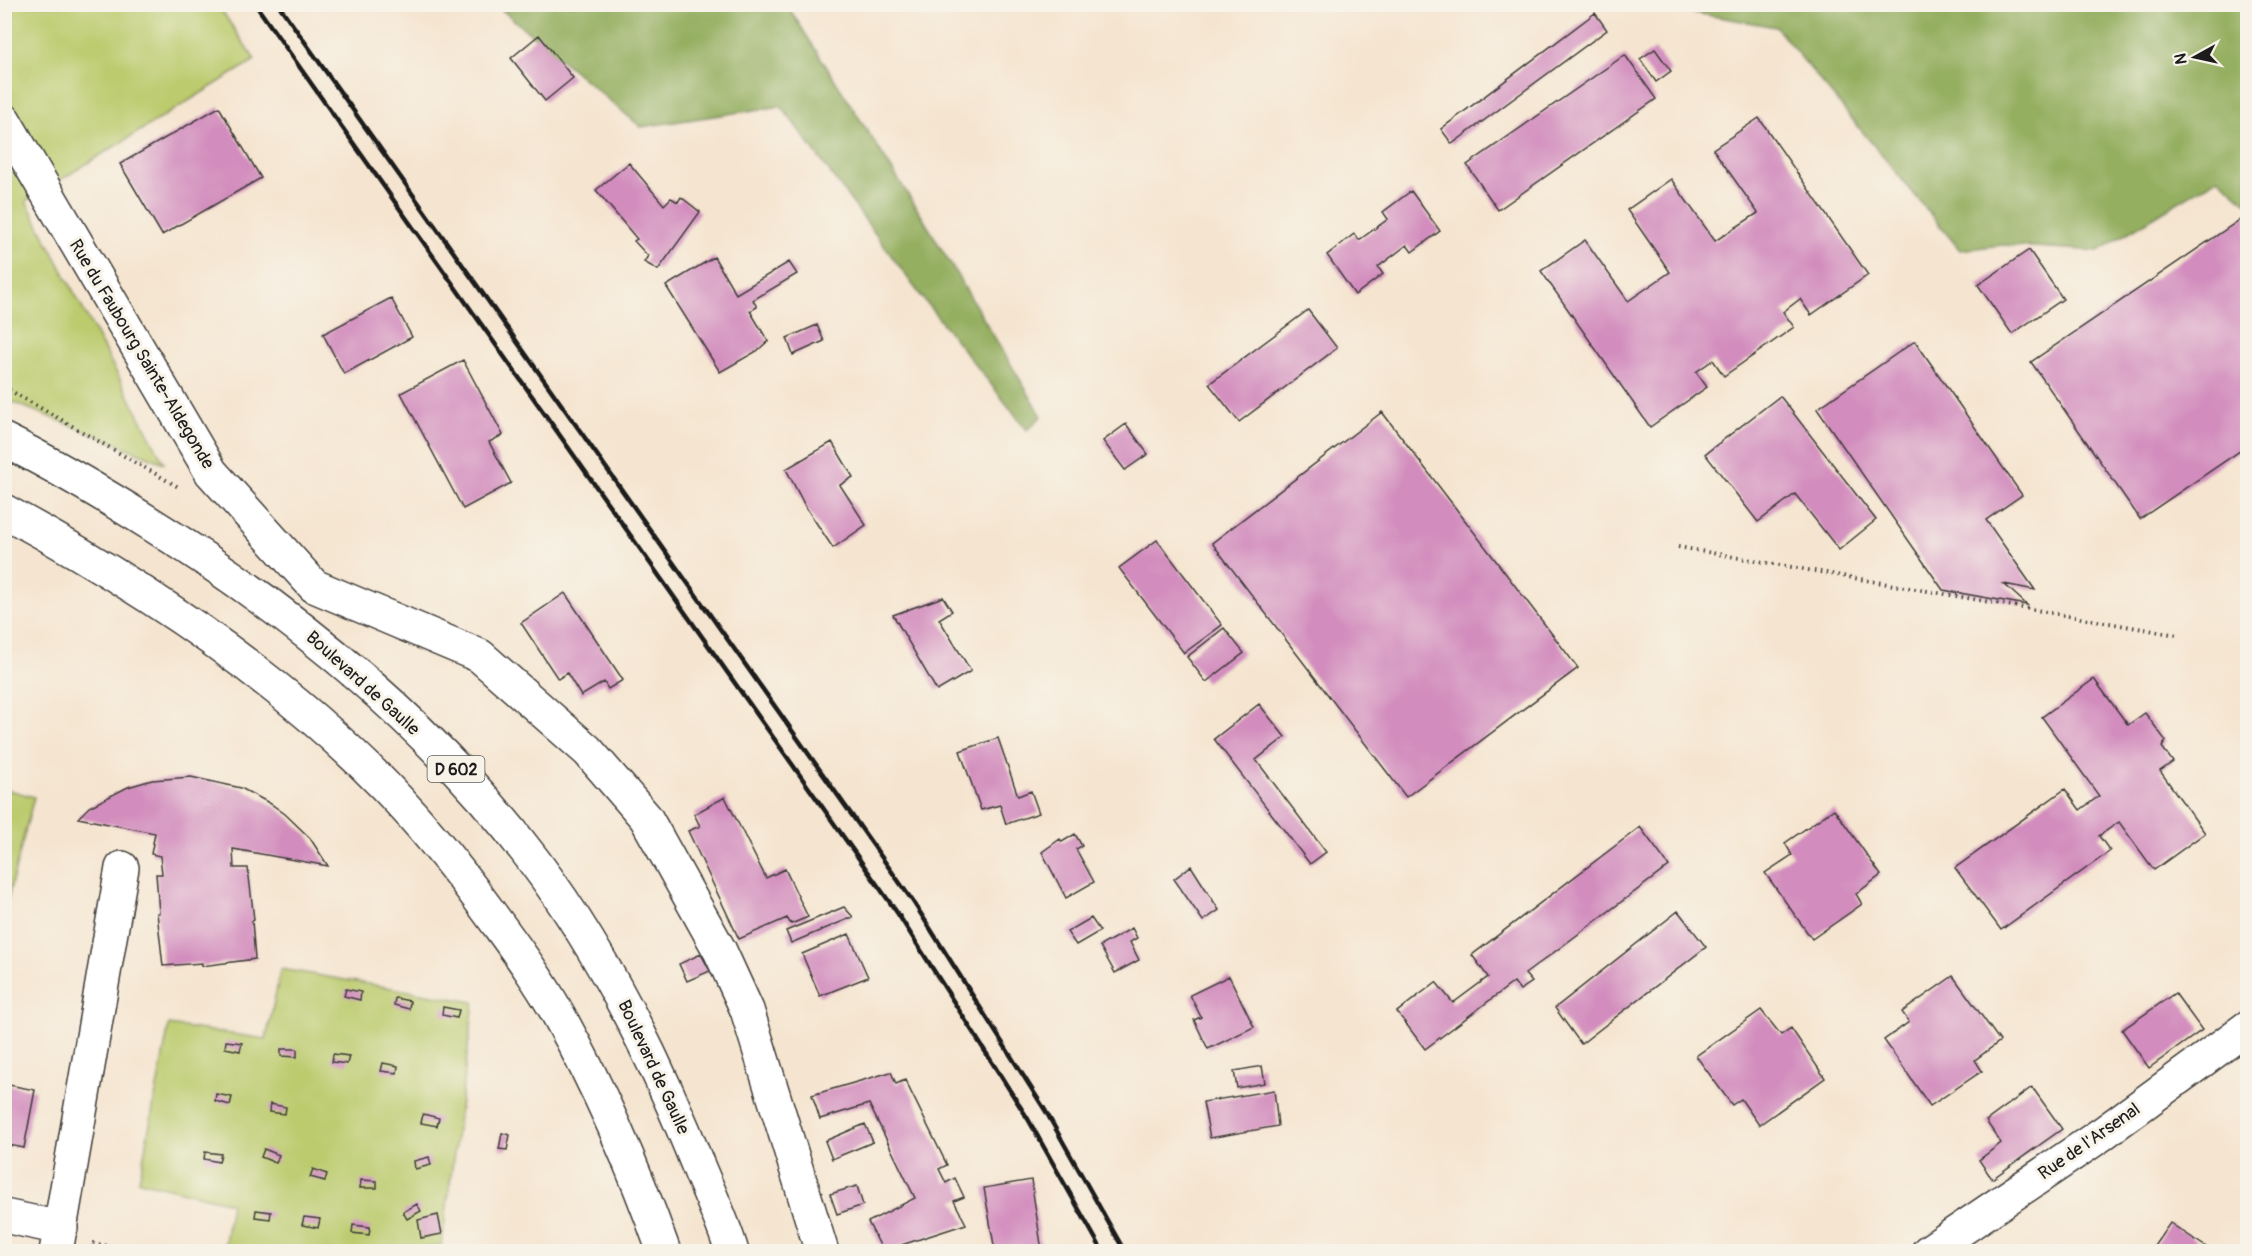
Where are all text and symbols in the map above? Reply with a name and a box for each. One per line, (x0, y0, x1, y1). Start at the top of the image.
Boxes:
north arrow (2165, 27, 2225, 87)
text: N (2170, 52, 2192, 66)
street label: Rue du Faubourg Sainte-Aldegonde (64, 235, 219, 473)
street label: Boulevard de Gaulle (301, 626, 425, 741)
road number: D 602 (428, 756, 484, 782)
street label: Boulevard de Gaulle (612, 996, 695, 1138)
street label: Rue de l'Arsenal (2034, 1098, 2145, 1185)

